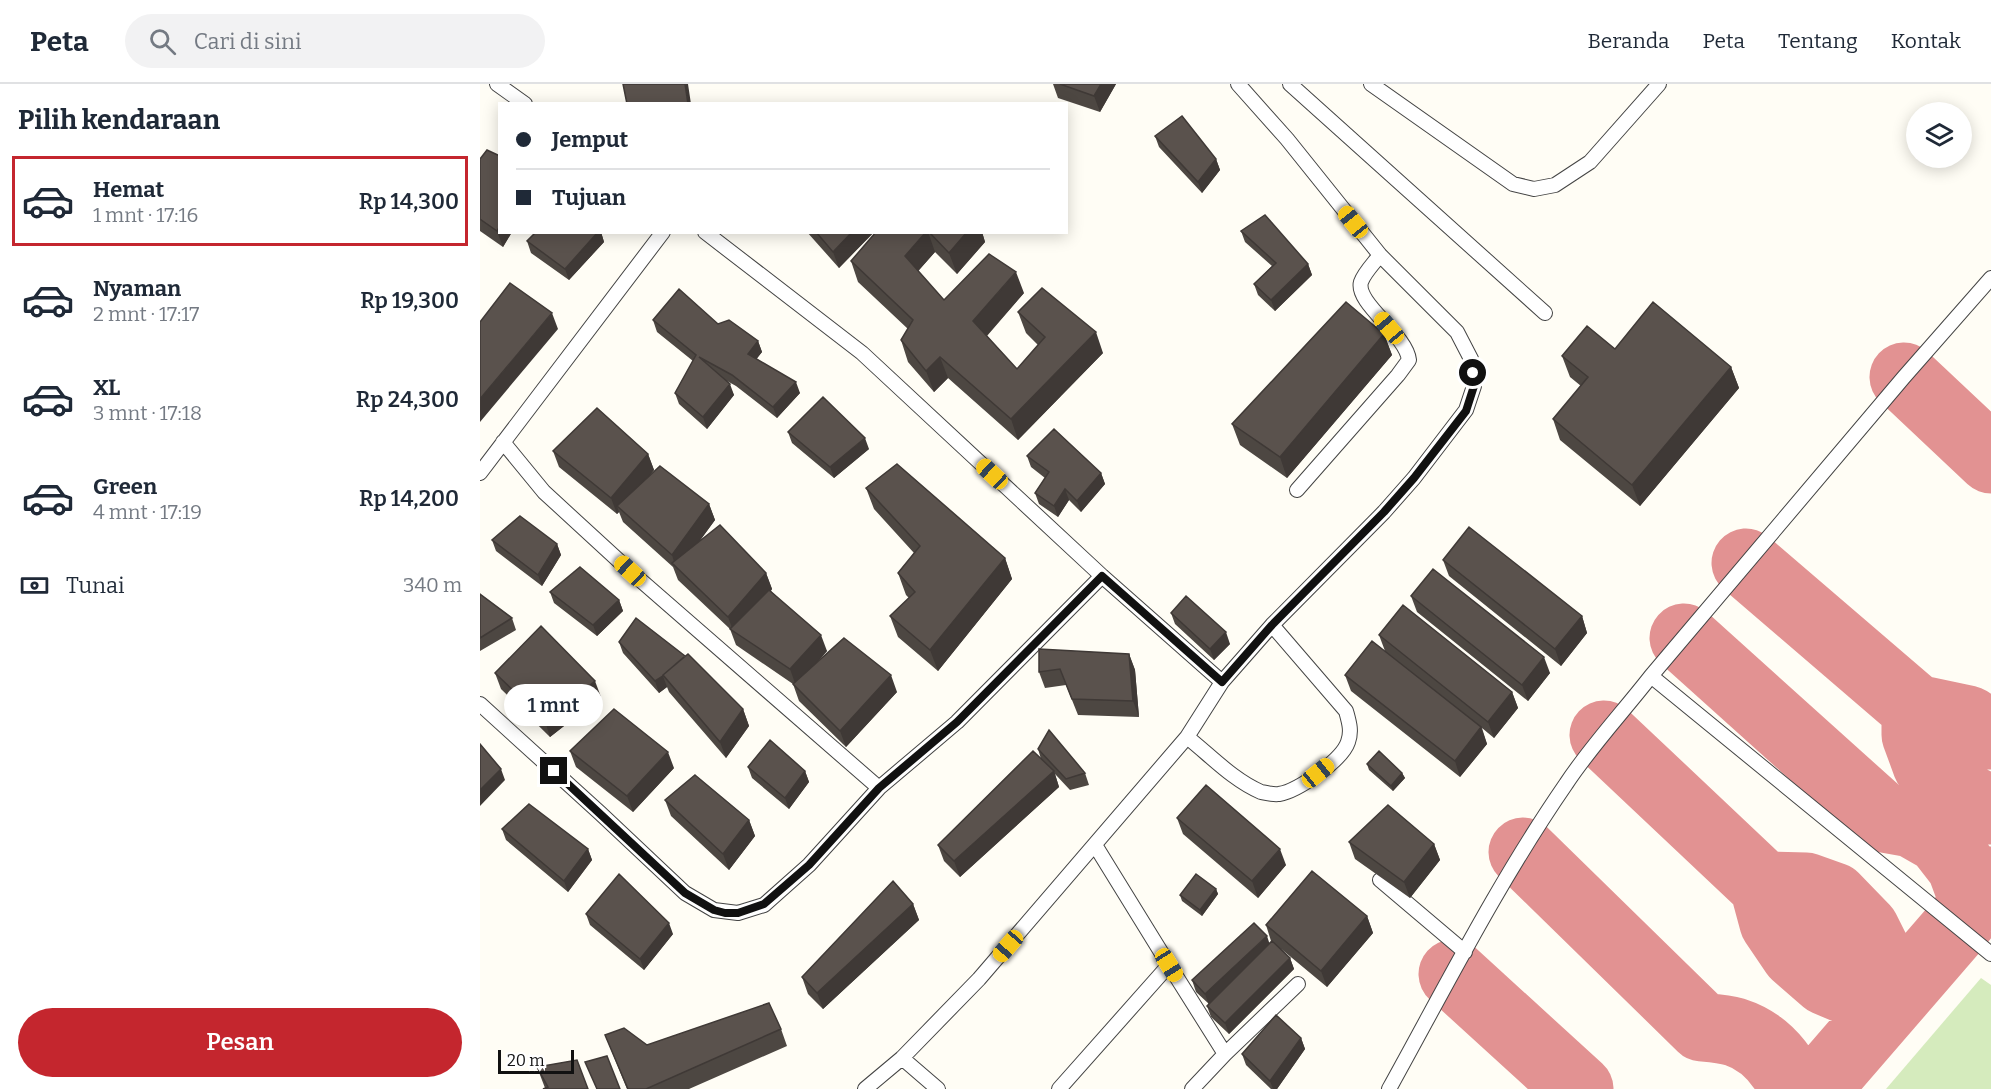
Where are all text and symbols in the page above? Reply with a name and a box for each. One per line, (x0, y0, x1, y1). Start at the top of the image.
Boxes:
search box (125, 14, 545, 68)
text: Peta (30, 25, 89, 58)
icon: search (146, 25, 179, 58)
text: Cari di sini (194, 28, 301, 55)
text: Beranda (1588, 28, 1669, 54)
text: Peta (1702, 28, 1745, 54)
text: Tentang (1778, 28, 1858, 54)
text: Kontak (1891, 28, 1961, 54)
map controls (1906, 102, 1972, 168)
button: layers (1906, 102, 1972, 168)
text: Pilih kendaraan (18, 104, 220, 136)
text: Jemput (552, 126, 628, 153)
icon: car (21, 174, 75, 228)
text: Hemat (93, 176, 164, 203)
text: Tujuan (552, 184, 626, 211)
text: Rp 14,300 (359, 188, 459, 215)
car (1335, 202, 1371, 242)
text: 1 mnt · 17:16 (93, 203, 198, 227)
icon: car (21, 273, 75, 327)
text: Nyaman (93, 275, 181, 302)
text: Rp 19,300 (360, 287, 459, 314)
text: 2 mnt · 17:17 (93, 302, 199, 326)
car (1371, 308, 1407, 348)
route start (1459, 359, 1486, 386)
icon: car (21, 372, 75, 426)
text: XL (93, 374, 120, 401)
text: Rp 24,300 (356, 386, 459, 413)
text: 3 mnt · 17:18 (93, 401, 202, 425)
car (973, 455, 1011, 493)
icon: car (21, 471, 75, 525)
text: Green (93, 473, 157, 500)
text: Rp 14,200 (359, 485, 459, 512)
text: 4 mnt · 17:19 (93, 500, 202, 524)
car (611, 552, 649, 590)
icon: cash (18, 569, 51, 602)
text: Tunai (66, 572, 125, 599)
text: 340 m (403, 573, 462, 597)
callout: 1 mnt (505, 684, 604, 726)
text: 1 mnt (528, 693, 579, 717)
car (1298, 755, 1338, 791)
route end (540, 757, 567, 784)
car (989, 927, 1027, 965)
car (1152, 945, 1186, 985)
button: Pesan (18, 1008, 462, 1077)
scale bar (498, 1047, 574, 1074)
text: 20 m (507, 1051, 544, 1070)

